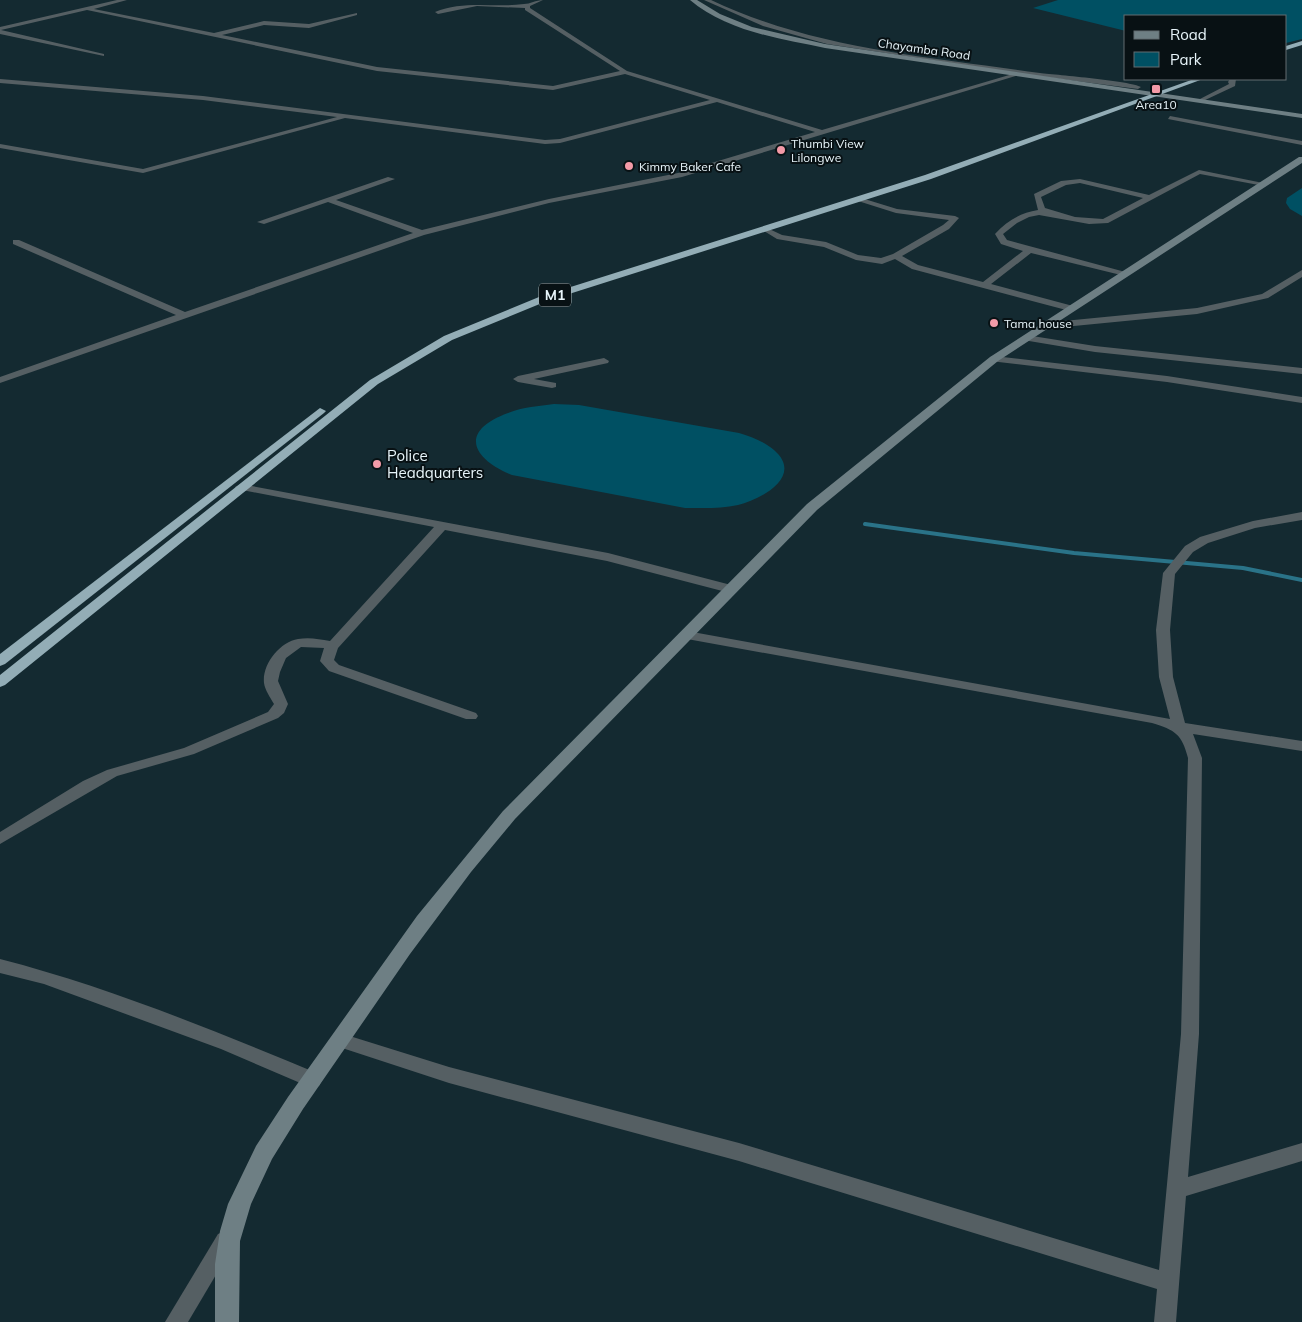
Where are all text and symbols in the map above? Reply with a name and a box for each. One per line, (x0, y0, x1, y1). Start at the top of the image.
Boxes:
legend (1124, 15, 1287, 80)
text: Road (1170, 25, 1207, 44)
street label: Chayamba Road (877, 35, 971, 63)
text: Park (1170, 50, 1202, 69)
marker: Area10 (1150, 83, 1162, 95)
place label: Area10 (1135, 97, 1177, 112)
place label: Thumbi View Lilongwe (791, 136, 865, 165)
marker: Thumbi View Lilongwe (775, 144, 787, 156)
place label: Kimmy Baker Cafe (639, 159, 741, 174)
marker: Kimmy Baker Cafe (623, 160, 635, 172)
road number: M1 (539, 284, 571, 306)
place label: Tama house (1004, 316, 1072, 331)
marker: Tama house (988, 317, 1000, 329)
place label: Police Headquarters (387, 446, 483, 482)
marker: Police Headquarters (371, 458, 383, 470)

